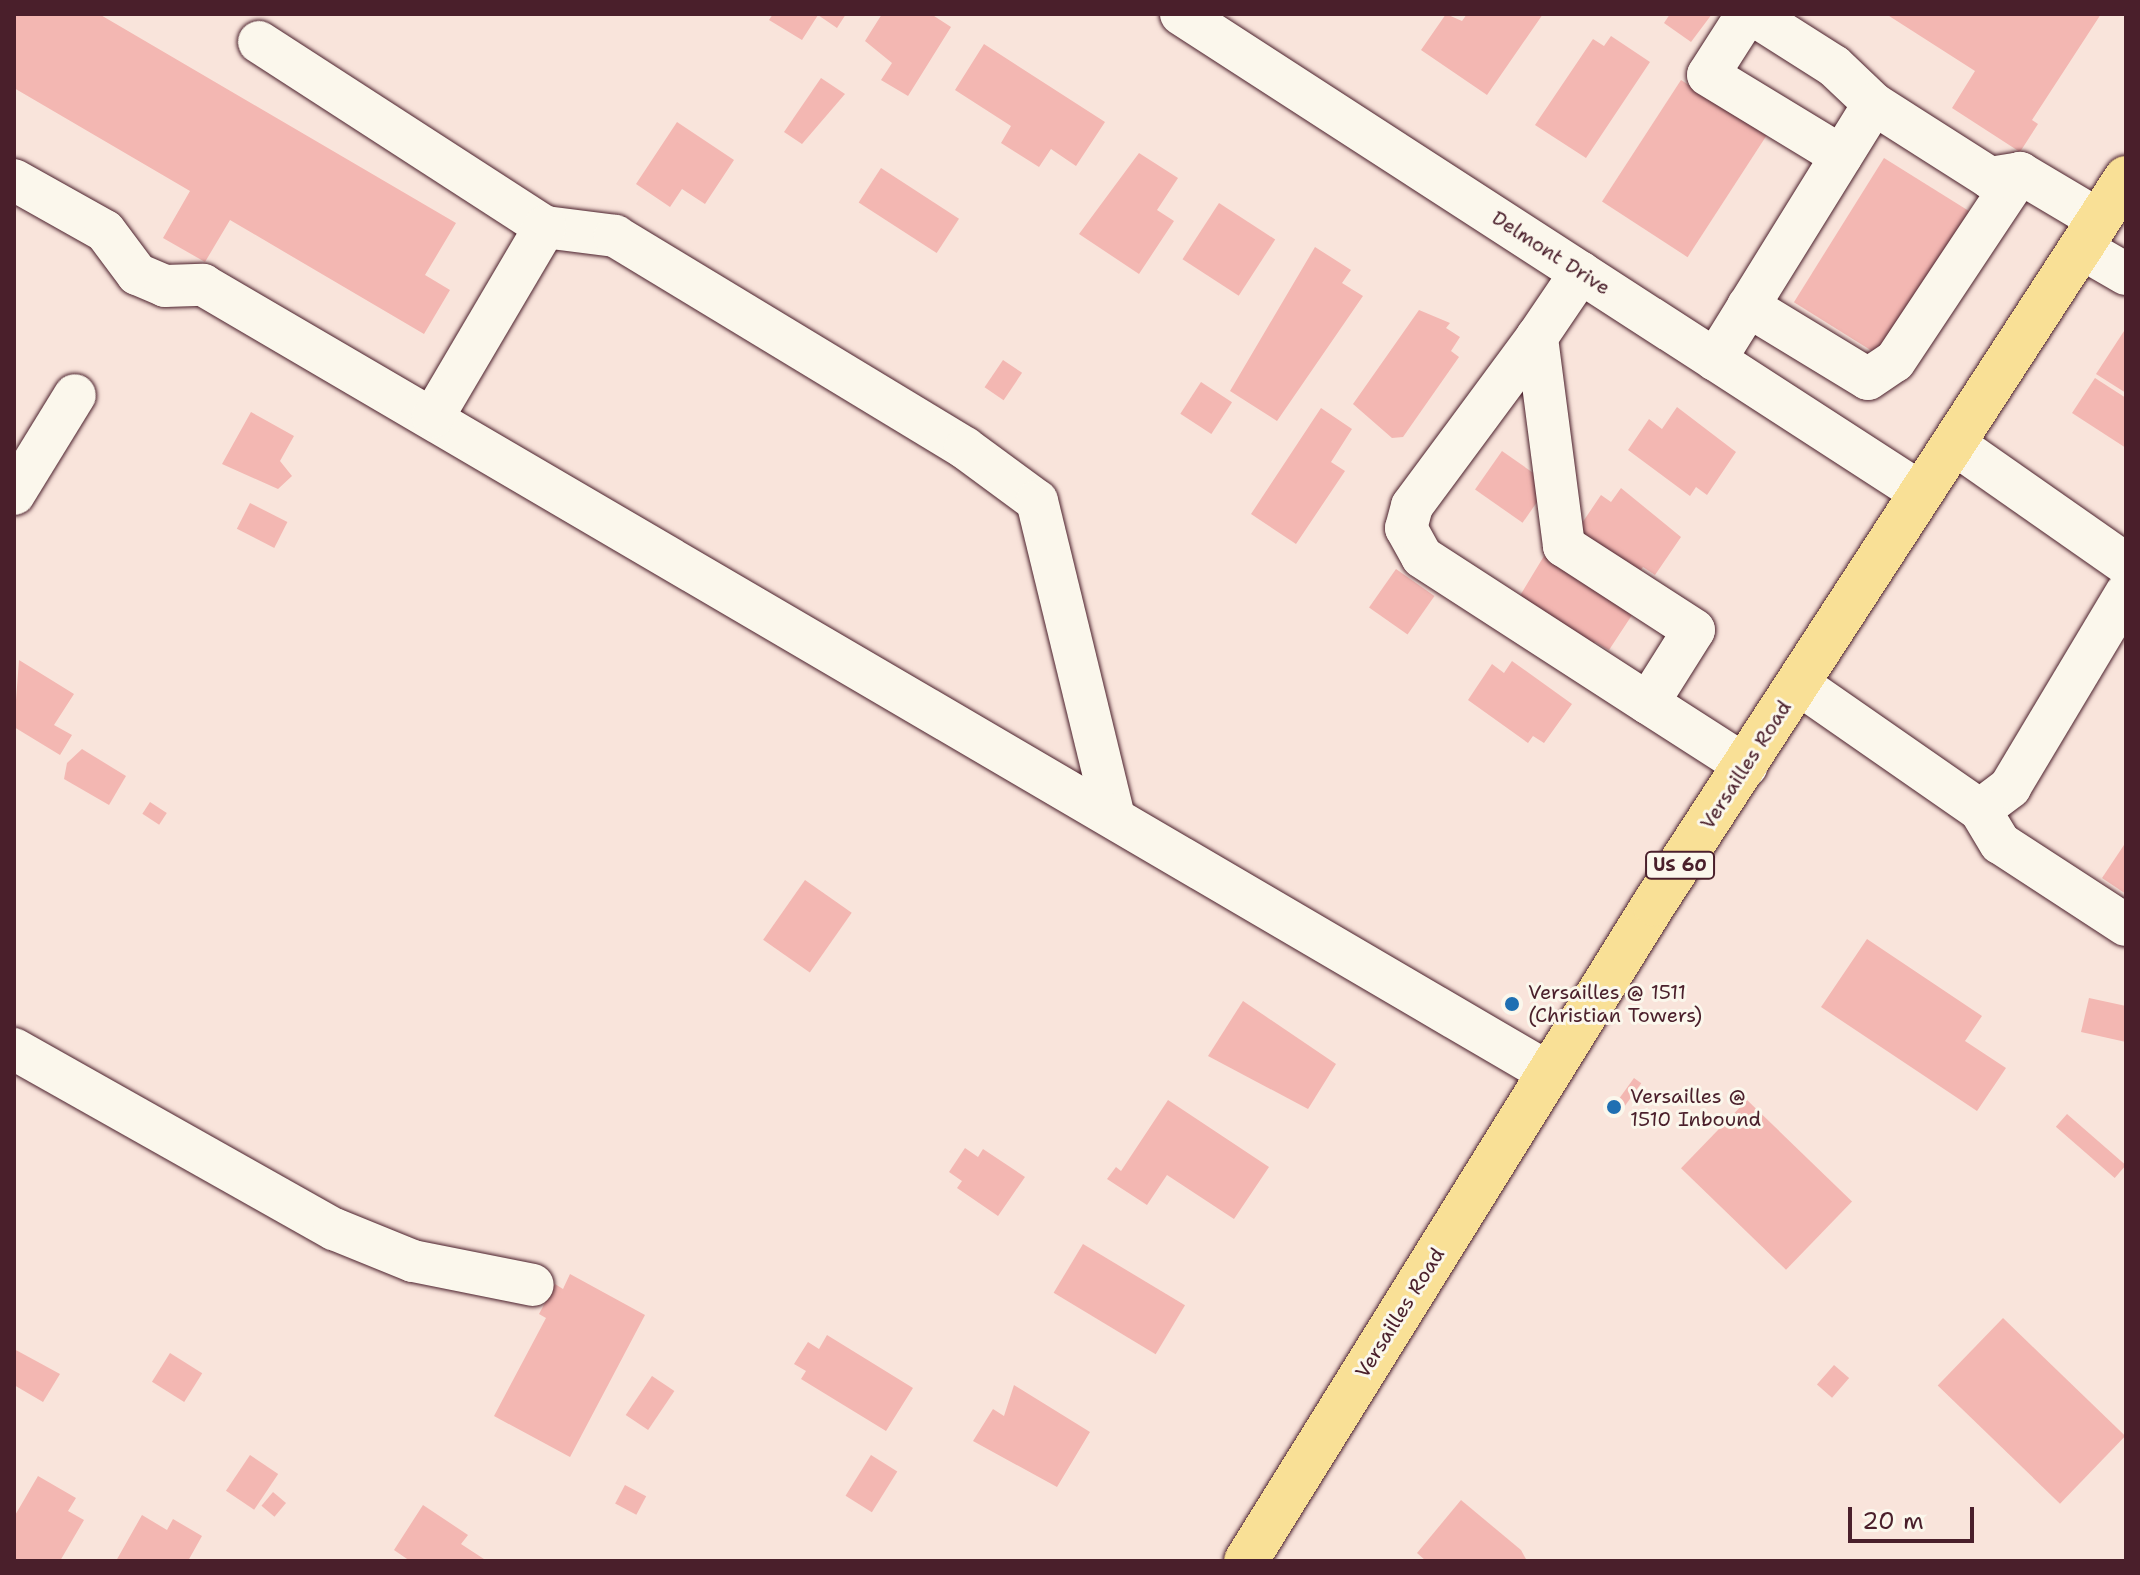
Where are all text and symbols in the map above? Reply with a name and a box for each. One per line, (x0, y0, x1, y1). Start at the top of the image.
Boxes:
street label: Delmont Drive (1487, 206, 1615, 300)
street label: Versailles Road (1695, 696, 1797, 834)
road number: US 60 (1644, 851, 1716, 879)
place label: Versailles @ 1511 (Christian Towers) (1528, 980, 1702, 1027)
marker: Versailles @ 1511 (Christian Towers) (1503, 995, 1521, 1013)
place label: Versailles @ 1510 Inbound (1630, 1084, 1761, 1131)
marker: Versailles @ 1510 Inbound (1605, 1098, 1623, 1116)
street label: Versailles Road (1350, 1244, 1450, 1382)
scale bar (1852, 1491, 1978, 1541)
text: 20 m (1862, 1505, 1924, 1537)

